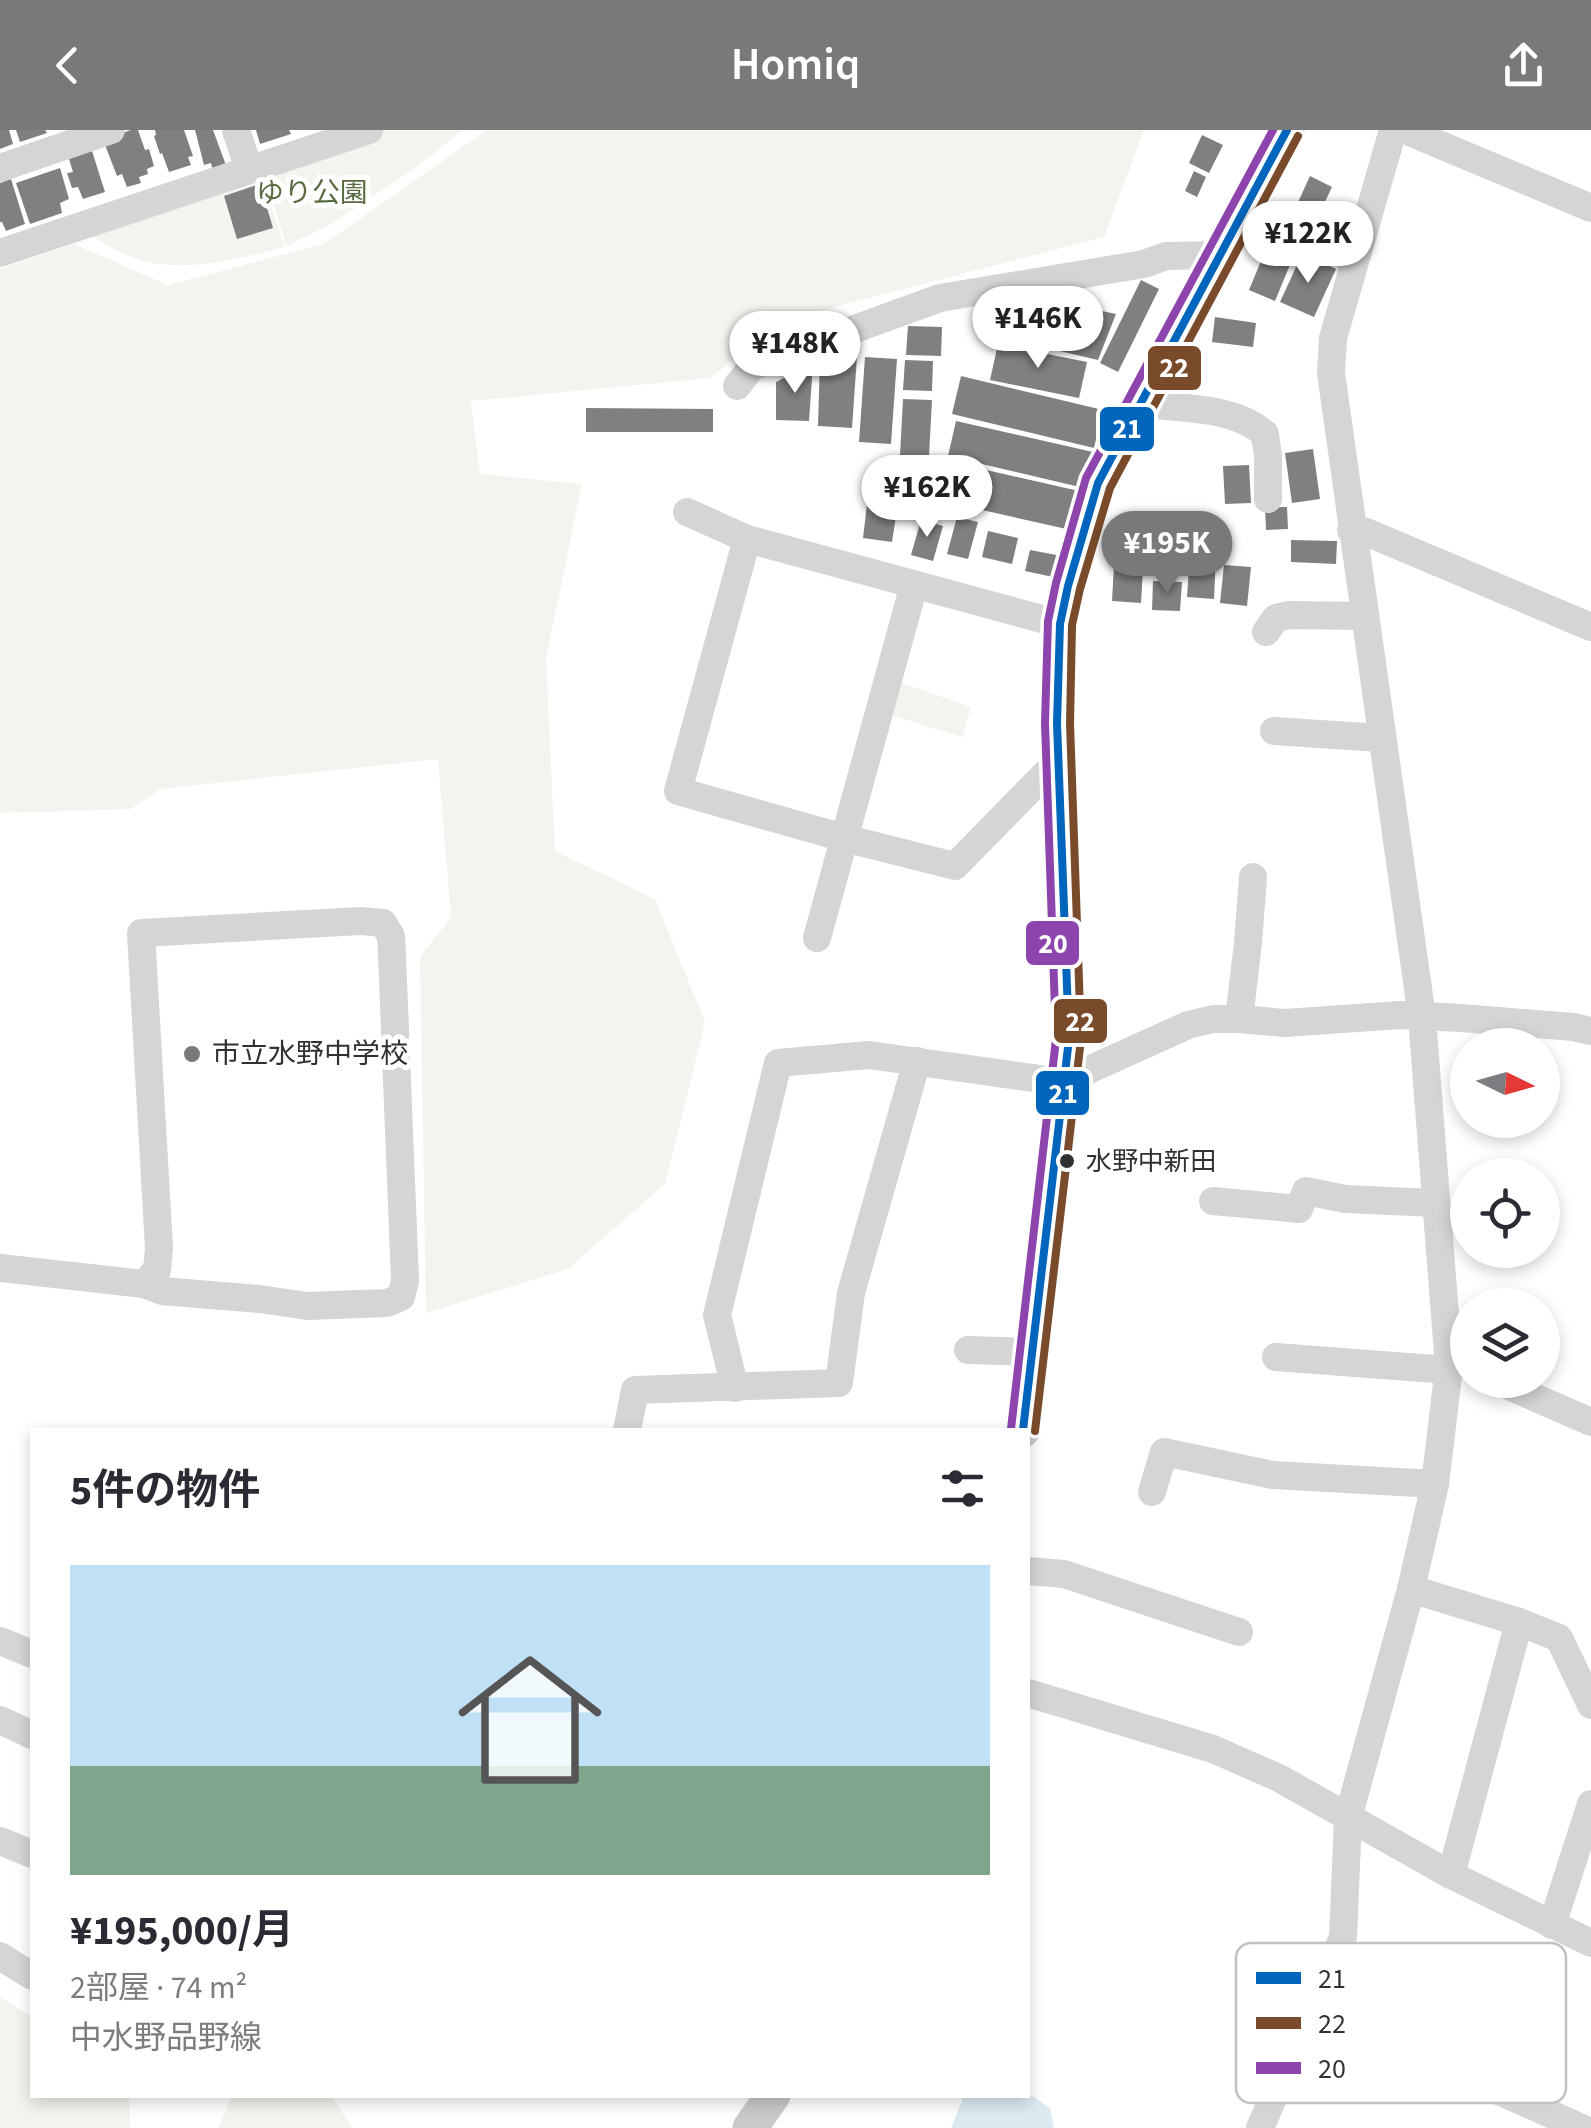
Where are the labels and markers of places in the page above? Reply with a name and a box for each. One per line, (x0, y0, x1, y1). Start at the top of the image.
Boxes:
pin: ¥122K (1238, 201, 1378, 286)
pin: ¥146K (968, 286, 1108, 371)
pin: ¥148K (725, 311, 865, 396)
pin: ¥162K (857, 455, 997, 540)
pin: ¥195K (1097, 511, 1237, 596)
place label: 市立水野中学校 (212, 1034, 408, 1074)
marker: 市立水野中学校 (181, 1043, 203, 1065)
place label: 水野中新田 (1086, 1143, 1216, 1180)
marker: 水野中新田 (1057, 1151, 1077, 1171)

